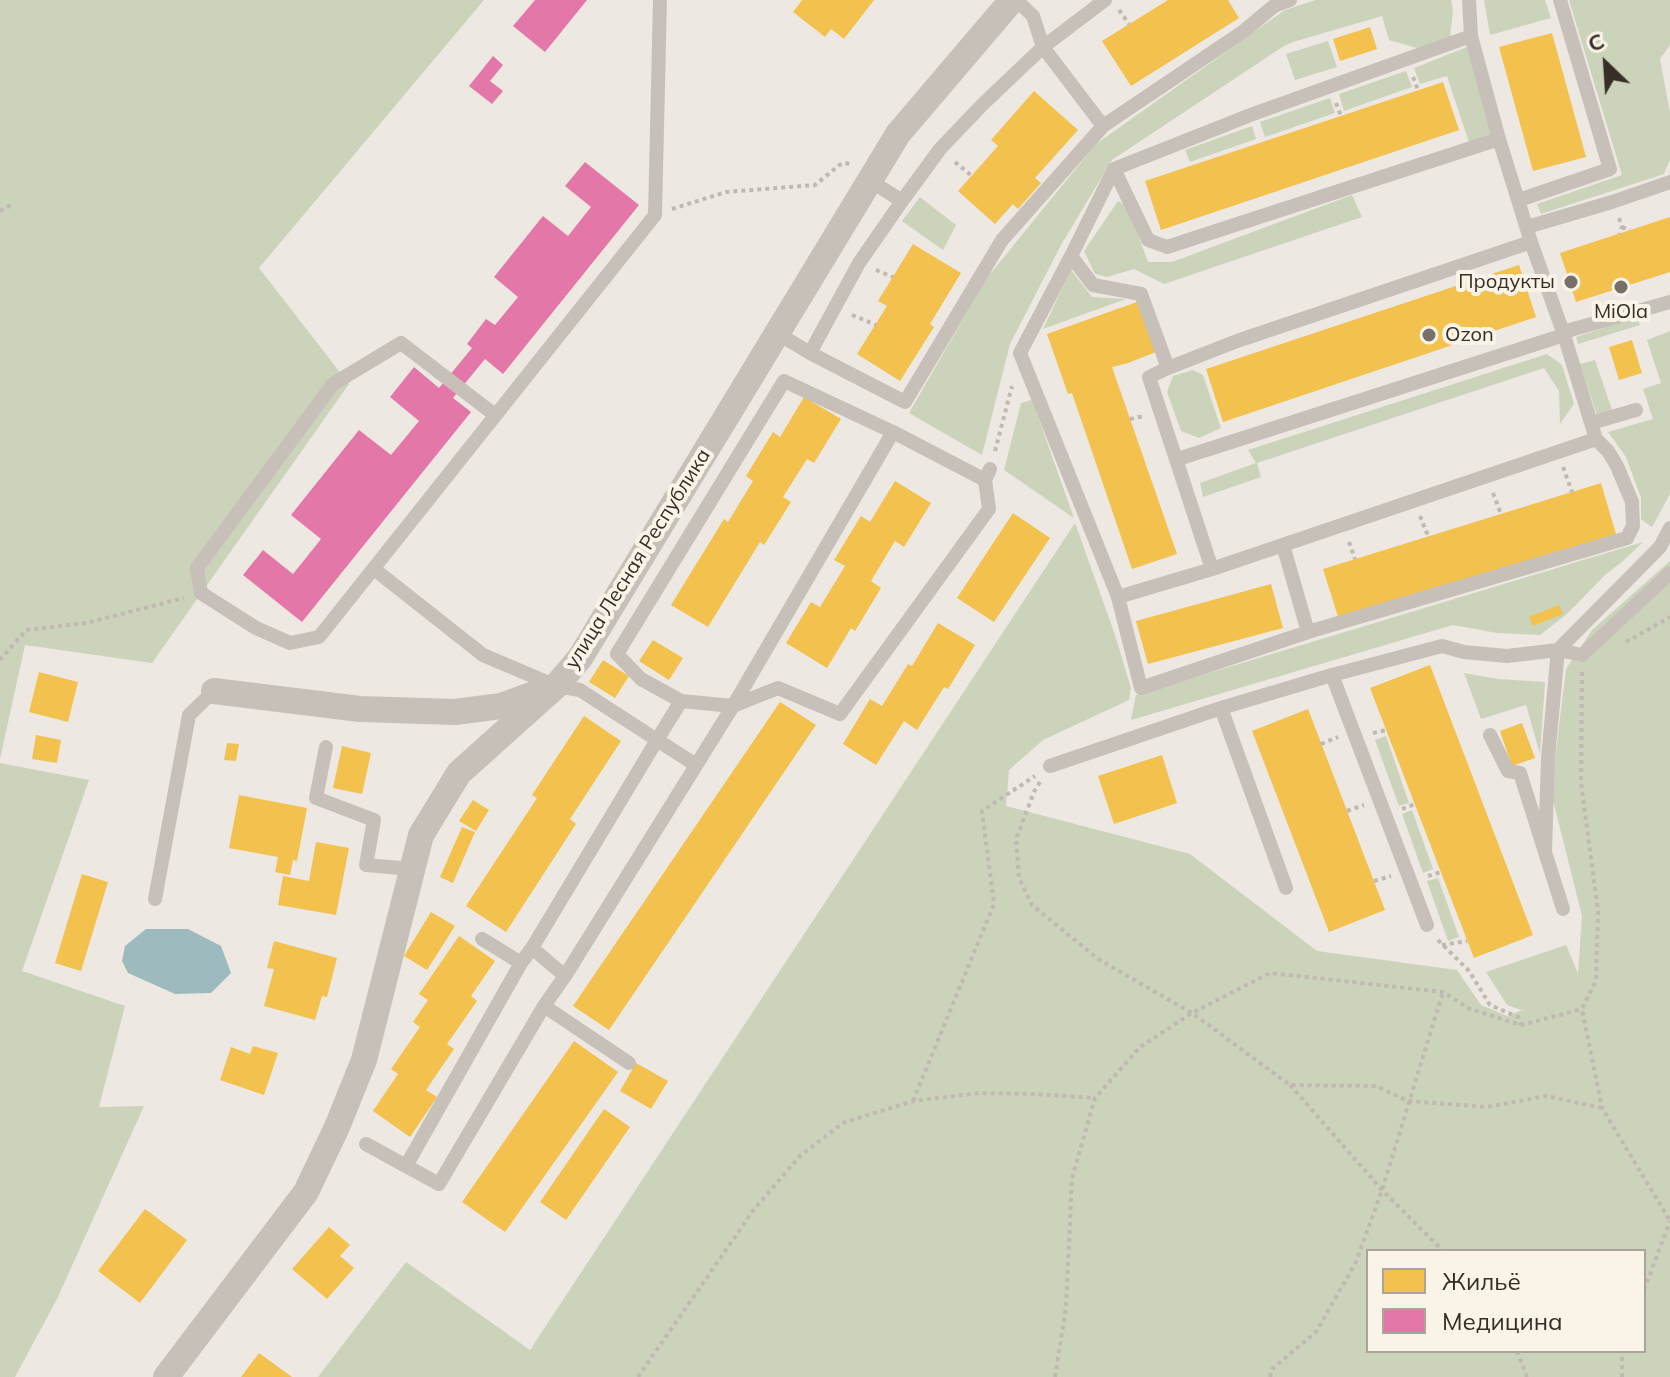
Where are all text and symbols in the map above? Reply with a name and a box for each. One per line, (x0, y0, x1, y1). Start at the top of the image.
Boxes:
north arrow (1566, 24, 1646, 104)
text: С (1583, 26, 1609, 58)
place label: Продукты (1458, 270, 1555, 294)
marker: Продукты (1562, 273, 1580, 291)
marker: MiOla (1612, 278, 1630, 296)
place label: MiOla (1594, 300, 1648, 324)
place label: Ozon (1445, 323, 1494, 347)
marker: Ozon (1420, 326, 1438, 344)
street label: улица Лесная Республика (560, 445, 716, 673)
legend (1366, 1249, 1646, 1353)
text: Жильё (1442, 1266, 1521, 1296)
text: Медицина (1442, 1306, 1563, 1336)

